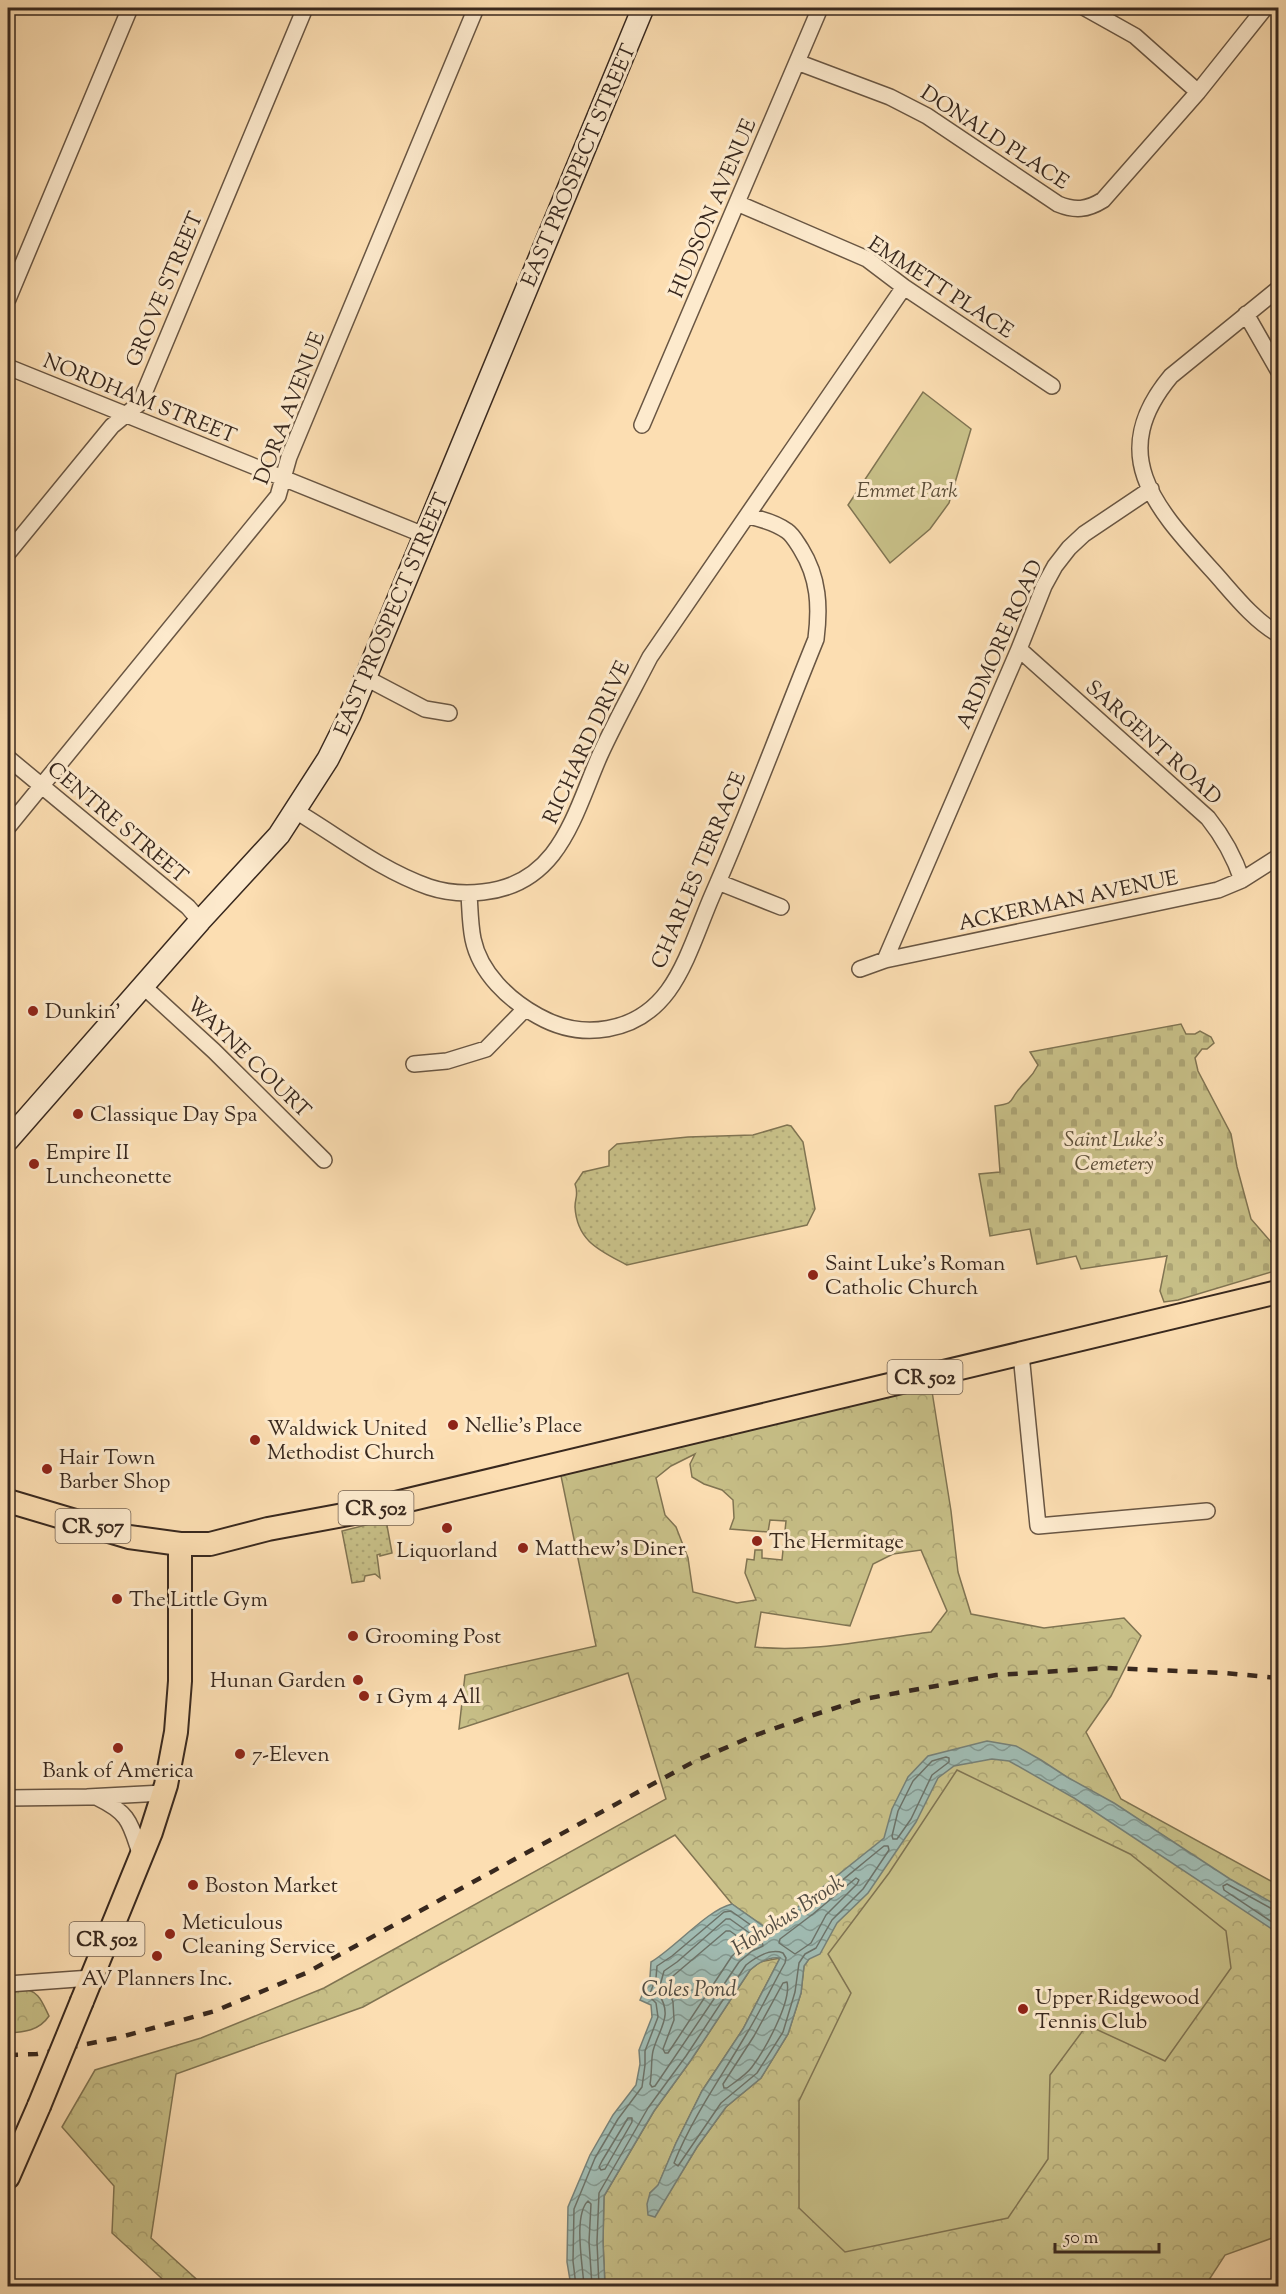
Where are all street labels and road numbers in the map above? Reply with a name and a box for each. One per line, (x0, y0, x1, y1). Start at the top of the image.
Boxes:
street label: EAST PROSPECT STREET (515, 40, 645, 292)
street label: DONALD PLACE (914, 79, 1074, 198)
street label: HUDSON AVENUE (663, 114, 765, 303)
street label: GROVE STREET (120, 207, 212, 372)
street label: EMMETT PLACE (861, 230, 1019, 347)
street label: DORA AVENUE (248, 328, 334, 489)
street label: NORDHAM STREET (38, 347, 241, 452)
street label: EAST PROSPECT STREET (328, 489, 458, 741)
street label: ARDMORE ROAD (950, 555, 1052, 734)
street label: RICHARD DRIVE (537, 656, 639, 829)
street label: SARGENT ROAD (1078, 674, 1227, 813)
street label: CENTRE STREET (40, 756, 194, 892)
street label: CHARLES TERRACE (645, 767, 755, 974)
street label: ACKERMAN AVENUE (956, 864, 1181, 940)
street label: WAYNE COURT (179, 991, 317, 1126)
road number: CR 502 (888, 1360, 962, 1394)
road number: CR 502 (338, 1491, 413, 1525)
road number: CR 507 (56, 1509, 130, 1543)
road number: CR 502 (70, 1922, 144, 1956)

